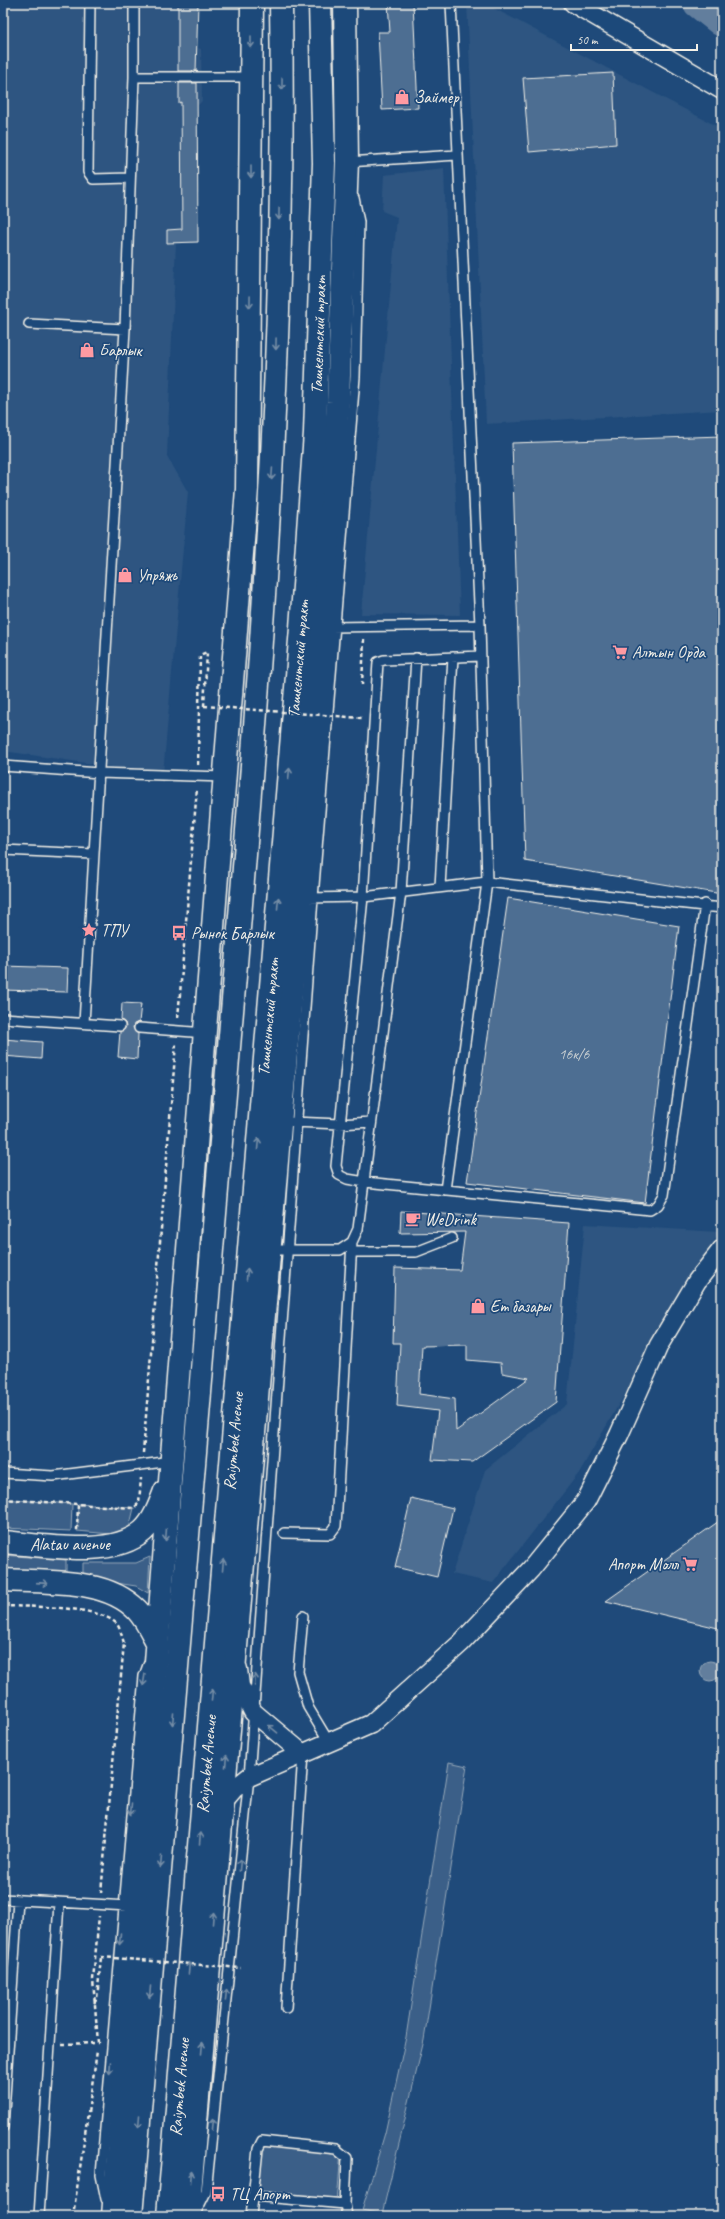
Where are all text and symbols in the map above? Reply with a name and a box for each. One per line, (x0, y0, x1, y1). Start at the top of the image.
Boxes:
scale bar (571, 26, 697, 52)
text: 50 m (577, 32, 599, 48)
one-way arrow (247, 35, 255, 48)
one-way arrow (278, 77, 286, 90)
place label: Займер (414, 87, 460, 108)
shop icon: Займер (393, 88, 411, 106)
one-way arrow (247, 165, 255, 178)
one-way arrow (275, 207, 283, 220)
street label: Ташкентский тракт (306, 274, 331, 394)
one-way arrow (246, 295, 253, 308)
one-way arrow (273, 337, 280, 350)
place label: Барлык (99, 340, 143, 361)
shop icon: Барлык (78, 341, 96, 359)
one-way arrow (268, 467, 275, 480)
place label: Упряжь (137, 565, 179, 586)
shop icon: Упряжь (116, 566, 134, 584)
street label: Ташкентский тракт (283, 598, 314, 719)
place label: Алтын Орда (632, 642, 706, 663)
supermarket icon: Алтын Орда (611, 643, 629, 661)
one-way arrow (285, 768, 292, 781)
one-way arrow (274, 897, 282, 910)
place label: ТПУ (101, 920, 131, 941)
place icon: ТПУ (80, 921, 98, 939)
place label: Рынок Барлык (191, 923, 275, 944)
bus stop icon: Рынок Барлык (170, 924, 188, 942)
street label: Ташкентский тракт (253, 956, 284, 1077)
house number: 16к/6 (559, 1045, 591, 1064)
one-way arrow (254, 1138, 261, 1151)
place label: WeDrink (425, 1209, 478, 1230)
cafe icon: WeDrink (404, 1210, 422, 1228)
one-way arrow (243, 1268, 251, 1281)
place label: Ет базары (490, 1296, 552, 1317)
shop icon: Ет базары (469, 1297, 487, 1315)
street label: Raiymbek Avenue (219, 1390, 248, 1491)
one-way arrow (163, 1528, 170, 1541)
street label: Alatau avenue (30, 1534, 111, 1555)
place label: Апорт Молл (608, 1554, 679, 1575)
supermarket icon: Апорт Молл (681, 1555, 699, 1573)
one-way arrow (219, 1559, 226, 1572)
one-way arrow (35, 1579, 48, 1586)
one-way arrow (140, 1673, 148, 1686)
one-way arrow (252, 1674, 259, 1687)
one-way arrow (208, 1689, 215, 1702)
one-way arrow (169, 1712, 176, 1725)
street label: Raiymbek Avenue (192, 1713, 221, 1814)
one-way arrow (267, 1724, 278, 1733)
one-way arrow (223, 1755, 230, 1768)
one-way arrow (128, 1802, 135, 1815)
one-way arrow (196, 1832, 203, 1845)
one-way arrow (157, 1855, 164, 1868)
one-way arrow (236, 1859, 244, 1872)
one-way arrow (209, 1912, 217, 1925)
one-way arrow (116, 1932, 123, 1945)
one-way arrow (185, 1962, 192, 1975)
one-way arrow (146, 1985, 153, 1998)
one-way arrow (223, 1989, 230, 2002)
street label: Raiymbek Avenue (165, 2036, 194, 2137)
one-way arrow (198, 2042, 206, 2055)
one-way arrow (106, 2061, 113, 2074)
one-way arrow (135, 2114, 142, 2127)
one-way arrow (209, 2118, 217, 2131)
one-way arrow (187, 2171, 195, 2184)
place label: ТЦ Апорт (230, 2184, 290, 2205)
bus stop icon: ТЦ Апорт (209, 2185, 227, 2203)

